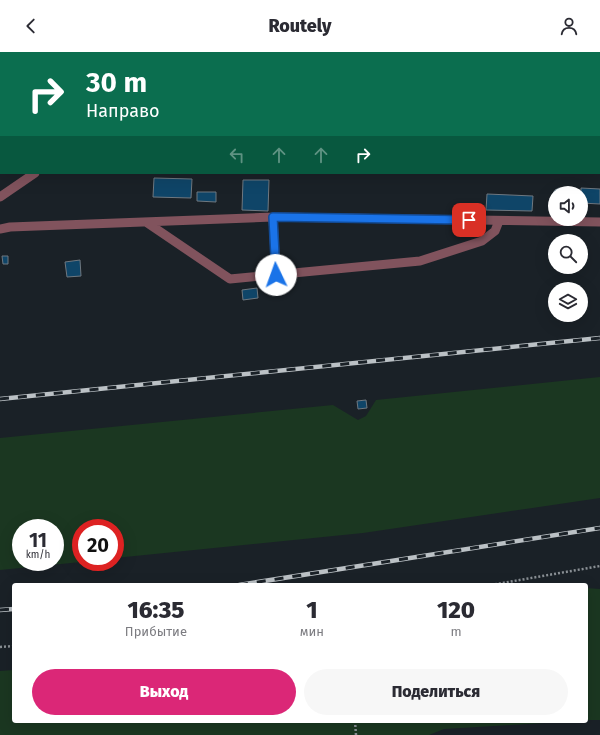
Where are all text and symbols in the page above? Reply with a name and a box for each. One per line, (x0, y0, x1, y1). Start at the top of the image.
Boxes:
icon: back (20, 15, 42, 37)
text: Routely (268, 15, 332, 37)
icon: person (558, 15, 580, 37)
text: 30 m (86, 66, 147, 99)
icon: right (20, 68, 72, 120)
text: Направо (86, 100, 160, 122)
icon: left (226, 144, 248, 166)
icon: ahead (268, 144, 290, 166)
icon: ahead (310, 144, 332, 166)
icon: right (352, 144, 374, 166)
map controls (548, 186, 588, 322)
button: sound (548, 186, 588, 226)
pin (452, 203, 486, 237)
icon: arrive (458, 209, 480, 231)
button: search (548, 234, 588, 274)
position arrow (255, 254, 297, 296)
button: layers (548, 282, 588, 322)
speed limit sign: 20 (72, 519, 124, 571)
text: 11 (29, 528, 47, 552)
text: km/h (26, 549, 50, 561)
text: 16:35 (127, 596, 184, 624)
text: 1 (306, 596, 318, 624)
text: 120 (437, 596, 475, 624)
text: Прибытие (125, 624, 187, 639)
text: мин (300, 624, 324, 639)
text: m (450, 624, 462, 639)
button: Выход (32, 669, 296, 715)
button: Поделиться (304, 669, 568, 715)

